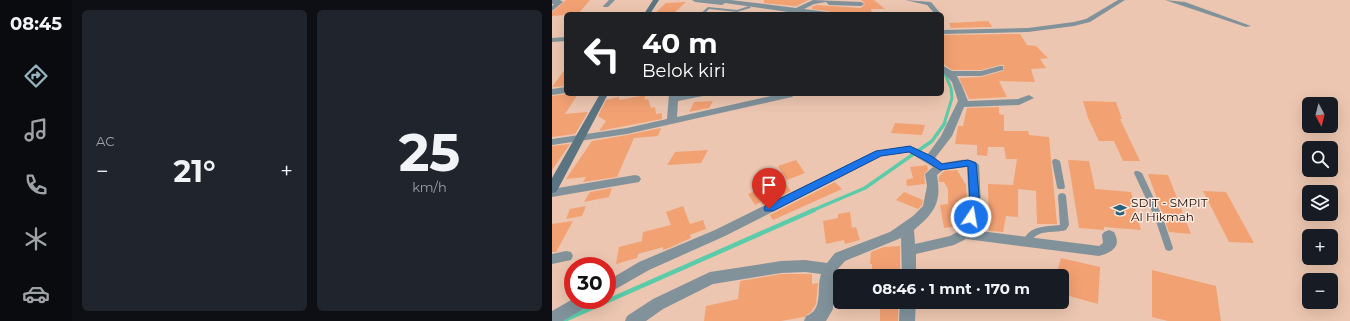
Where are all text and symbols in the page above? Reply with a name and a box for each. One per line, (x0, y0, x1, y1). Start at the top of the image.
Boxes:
text: 08:45 (10, 13, 62, 35)
text: 40 m (642, 26, 718, 60)
icon: left (576, 28, 628, 80)
text: Belok kiri (642, 60, 726, 82)
icon: directions (22, 62, 50, 90)
north arrow (1302, 97, 1338, 133)
map controls (1302, 97, 1338, 309)
icon: music (22, 116, 50, 144)
text: 25 (399, 121, 460, 184)
text: AC (96, 133, 114, 149)
button: search (1302, 141, 1338, 177)
text: 21° (174, 153, 216, 190)
text: − (96, 158, 109, 185)
text: + (280, 158, 293, 185)
pin (752, 168, 786, 209)
icon: phone (22, 171, 50, 199)
icon: arrive (758, 174, 780, 196)
text: km/h (412, 179, 447, 195)
button: layers (1302, 185, 1338, 221)
place label: SDIT - SMPIT Al Hikmah (1131, 195, 1208, 224)
position arrow (950, 196, 992, 238)
school or university icon: SDIT - SMPIT Al Hikmah (1112, 202, 1128, 218)
icon: climate (22, 225, 50, 253)
button: + (1302, 229, 1338, 265)
speed limit sign: 30 (564, 257, 616, 309)
button: − (1302, 273, 1338, 309)
text: 08:46 · 1 mnt · 170 m (872, 279, 1030, 298)
icon: car (22, 280, 50, 308)

